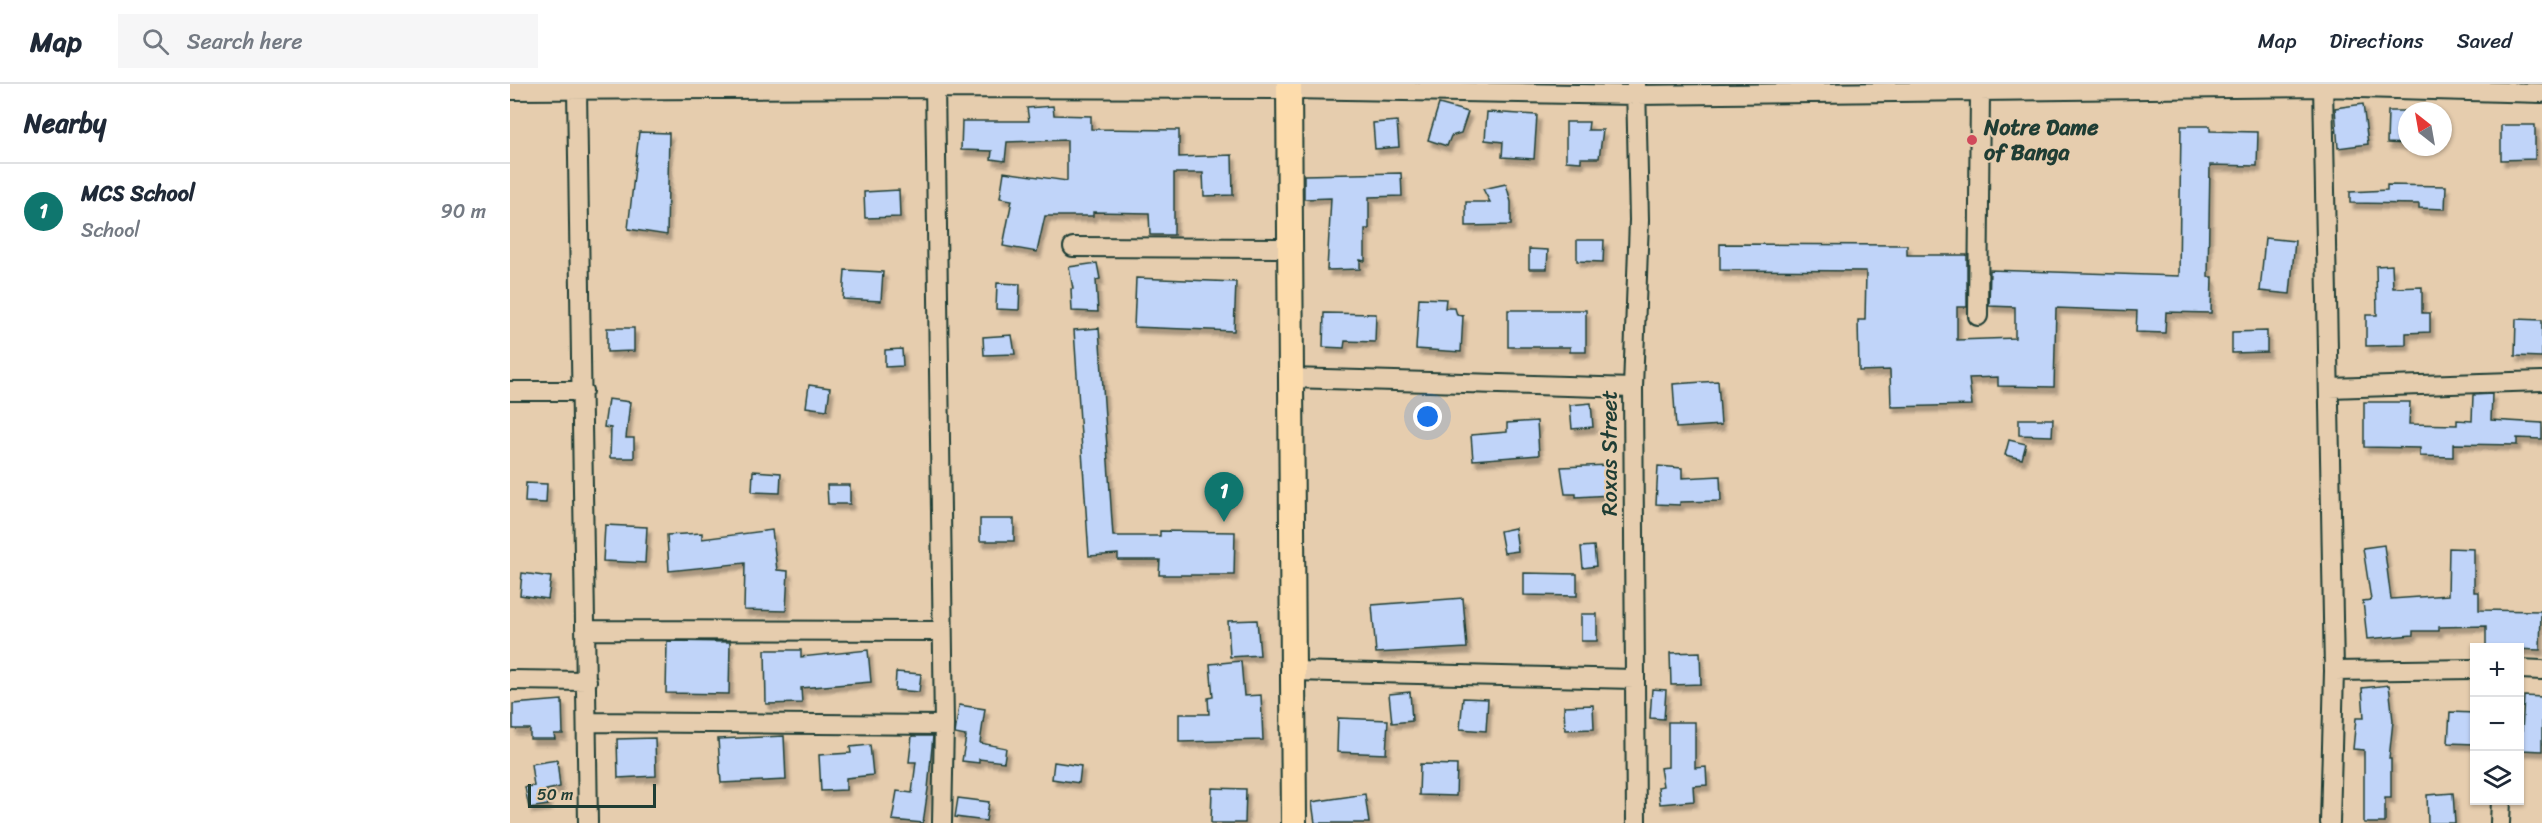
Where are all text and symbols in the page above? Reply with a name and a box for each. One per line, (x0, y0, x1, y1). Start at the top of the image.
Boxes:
search box (118, 14, 538, 68)
text: Map (30, 17, 82, 66)
text: Search here (187, 22, 303, 61)
text: Map (2258, 22, 2296, 60)
text: Directions (2329, 22, 2424, 60)
text: Saved (2457, 22, 2512, 60)
icon: search (139, 25, 172, 58)
text: Nearby (24, 100, 106, 146)
north arrow (2398, 102, 2452, 156)
place label: Notre Dame of Banga (1983, 108, 2099, 172)
marker: Notre Dame of Banga (1965, 133, 1979, 147)
text: MCS School (81, 174, 195, 213)
text: 1 (39, 194, 48, 229)
text: 90 m (441, 194, 486, 229)
text: School (81, 213, 140, 248)
street label: Roxas Street (1590, 390, 1629, 516)
your location (1413, 402, 1442, 431)
pin: 1 (1204, 472, 1244, 522)
map controls (2470, 643, 2524, 805)
button: + (2470, 643, 2524, 697)
button: − (2470, 697, 2524, 751)
button: layers (2470, 751, 2524, 805)
text: 50 m (537, 780, 573, 809)
scale bar (528, 781, 656, 808)

